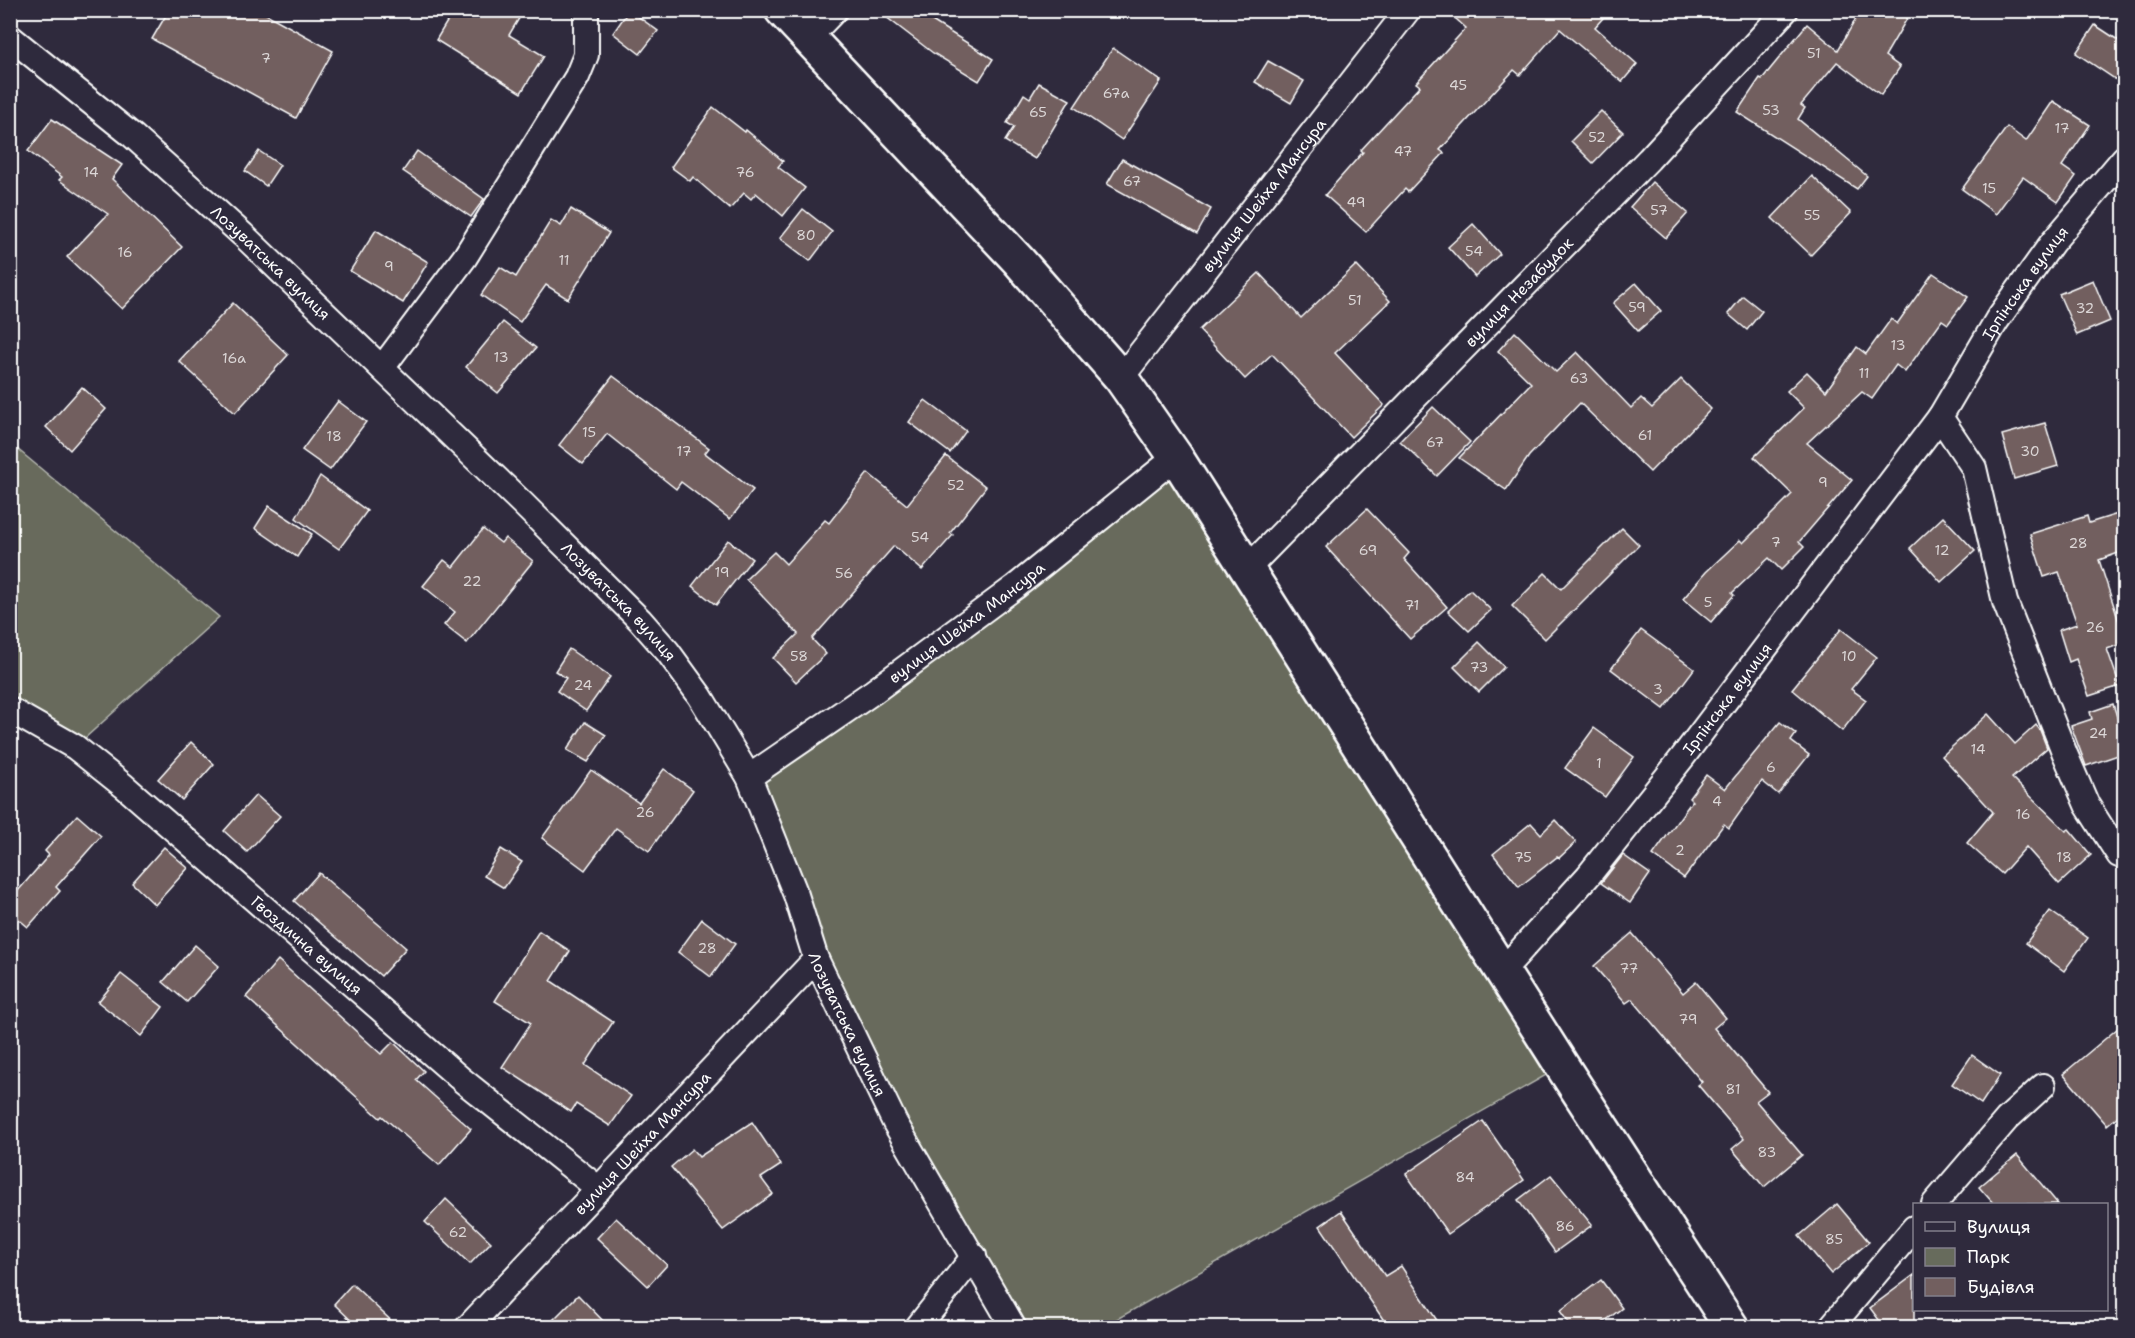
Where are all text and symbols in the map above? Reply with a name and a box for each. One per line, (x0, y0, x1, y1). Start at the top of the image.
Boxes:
house number: 51 (1807, 44, 1821, 62)
house number: 7 (261, 49, 271, 67)
house number: 45 (1449, 76, 1467, 94)
house number: 67а (1103, 84, 1130, 102)
house number: 53 (1762, 101, 1780, 119)
house number: 65 (1029, 103, 1047, 121)
street label: вулиця Шейха Мансура (1197, 114, 1331, 277)
house number: 17 (2055, 119, 2069, 137)
house number: 52 (1588, 128, 1606, 146)
house number: 47 (1394, 142, 1412, 160)
house number: 14 (83, 163, 99, 181)
house number: 76 (735, 163, 755, 181)
house number: 67 (1123, 172, 1141, 190)
house number: 15 (1982, 179, 1996, 197)
house number: 49 (1347, 193, 1366, 211)
street label: Лозуватська вулиця (206, 201, 335, 325)
house number: 57 (1650, 201, 1668, 219)
house number: 55 (1804, 206, 1820, 224)
street label: Ірпінська вулиця (1978, 222, 2073, 344)
house number: 80 (796, 226, 816, 244)
street label: вулиця Незабудок (1460, 232, 1578, 352)
house number: 54 (1465, 242, 1483, 260)
house number: 16 (117, 243, 133, 261)
house number: 11 (558, 251, 570, 269)
house number: 9 (384, 257, 394, 275)
house number: 51 (1348, 291, 1362, 309)
house number: 59 (1628, 298, 1646, 316)
house number: 32 (2076, 299, 2094, 317)
house number: 13 (1891, 336, 1905, 354)
house number: 13 (494, 348, 508, 366)
house number: 16а (222, 349, 246, 367)
house number: 11 (1858, 364, 1870, 382)
house number: 63 (1570, 369, 1588, 387)
house number: 15 (582, 423, 596, 441)
house number: 61 (1638, 426, 1652, 444)
house number: 18 (326, 427, 342, 445)
house number: 67 (1426, 433, 1444, 451)
house number: 17 (677, 442, 691, 460)
house number: 30 (2020, 442, 2040, 460)
house number: 9 (1818, 473, 1828, 491)
house number: 52 (947, 476, 965, 494)
house number: 54 (911, 528, 929, 546)
house number: 7 (1771, 533, 1781, 551)
house number: 28 (2068, 534, 2088, 552)
street label: Лозуватська вулиця (556, 538, 681, 665)
house number: 69 (1359, 541, 1377, 559)
house number: 12 (1935, 541, 1949, 559)
street label: вулиця Шейха Мансура (884, 557, 1049, 688)
house number: 19 (714, 563, 730, 581)
house number: 56 (835, 564, 853, 582)
house number: 22 (463, 572, 481, 590)
house number: 5 (1704, 593, 1712, 611)
house number: 71 (1405, 596, 1419, 614)
house number: 26 (2086, 618, 2105, 636)
street label: Ірпінська вулиця (1678, 639, 1777, 759)
house number: 58 (790, 647, 808, 665)
house number: 10 (1841, 647, 1857, 665)
house number: 73 (1470, 658, 1488, 676)
house number: 24 (574, 676, 593, 694)
house number: 3 (1653, 680, 1663, 698)
house number: 24 (2089, 724, 2108, 742)
house number: 14 (1970, 740, 1986, 758)
house number: 1 (1596, 754, 1602, 772)
house number: 6 (1766, 758, 1776, 776)
house number: 4 (1712, 792, 1722, 810)
house number: 26 (636, 803, 655, 821)
house number: 16 (2015, 805, 2031, 823)
house number: 2 (1675, 841, 1685, 859)
house number: 75 (1514, 848, 1532, 866)
house number: 18 (2056, 848, 2072, 866)
street label: Гвоздична вулиця (246, 891, 367, 1000)
house number: 28 (697, 939, 717, 957)
street label: Лозуватська вулиця (804, 950, 891, 1100)
house number: 77 (1620, 959, 1638, 977)
house number: 79 (1678, 1010, 1698, 1028)
street label: вулиця Шейха Мансура (570, 1067, 716, 1219)
house number: 81 (1725, 1080, 1741, 1098)
house number: 83 (1758, 1143, 1776, 1161)
house number: 84 (1455, 1168, 1475, 1186)
legend (1913, 1203, 2108, 1311)
text: Вулиця (1967, 1215, 2031, 1239)
house number: 86 (1555, 1217, 1575, 1235)
house number: 62 (449, 1223, 467, 1241)
house number: 85 (1825, 1230, 1843, 1248)
text: Парк (1967, 1245, 2010, 1269)
text: Будівля (1967, 1275, 2035, 1299)

